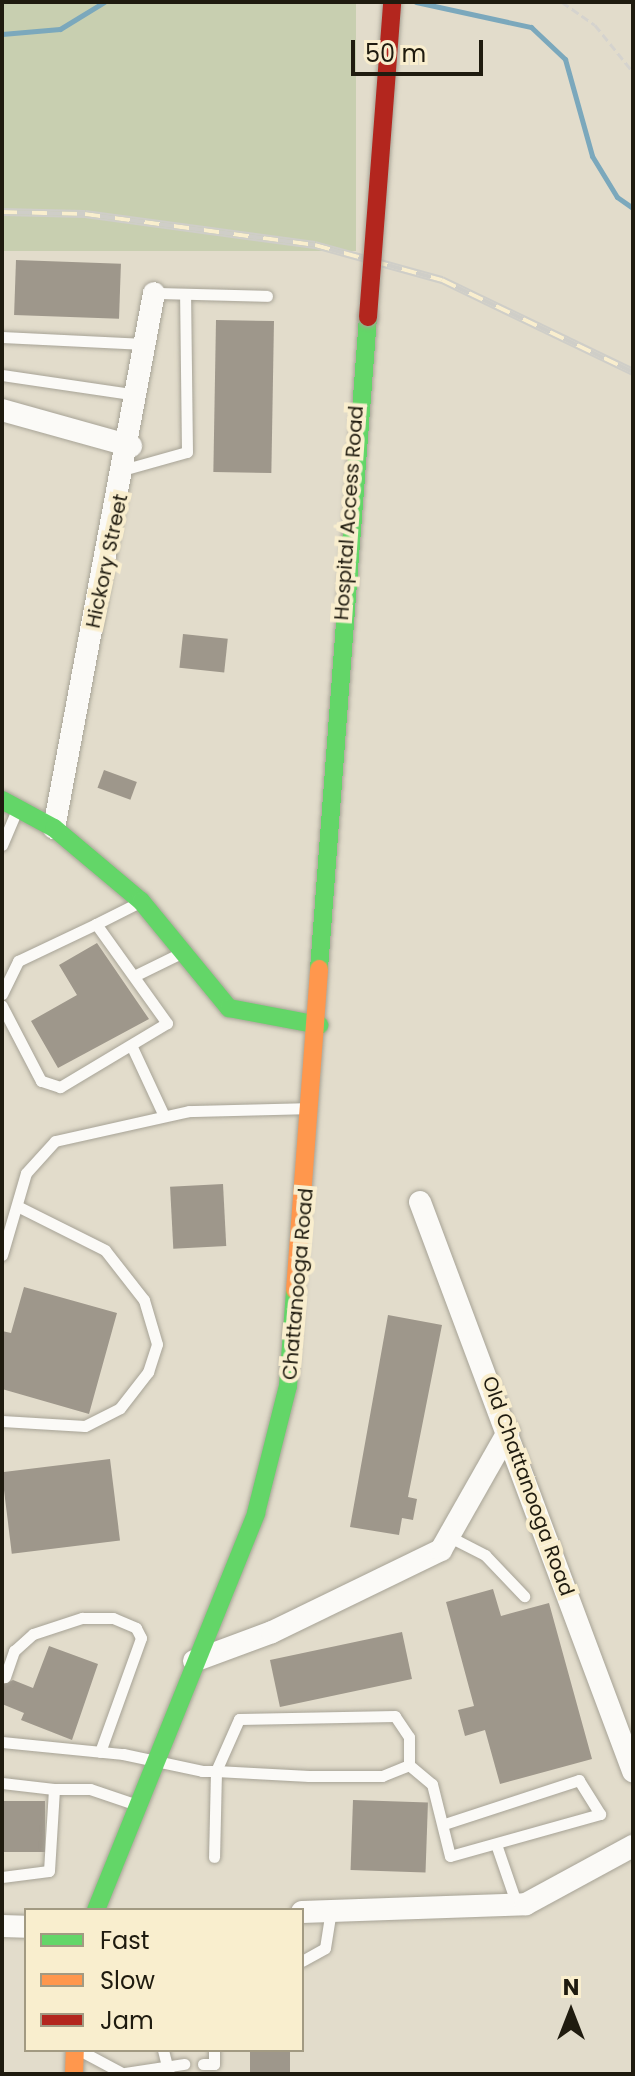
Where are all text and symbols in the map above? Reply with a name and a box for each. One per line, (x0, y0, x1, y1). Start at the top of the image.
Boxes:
scale bar (355, 24, 487, 74)
text: 50 m (365, 37, 426, 70)
street label: Hospital Access Road (330, 405, 368, 621)
street label: Hickory Street (81, 492, 133, 630)
street label: Chattanooga Road (278, 1187, 318, 1381)
street label: Old Chattanooga Road (477, 1373, 579, 1599)
legend (24, 1908, 304, 2052)
text: Fast (100, 1924, 150, 1957)
text: Slow (100, 1964, 155, 1997)
north arrow (531, 1972, 611, 2052)
text: N (563, 1972, 579, 2003)
text: Jam (100, 2004, 154, 2037)

